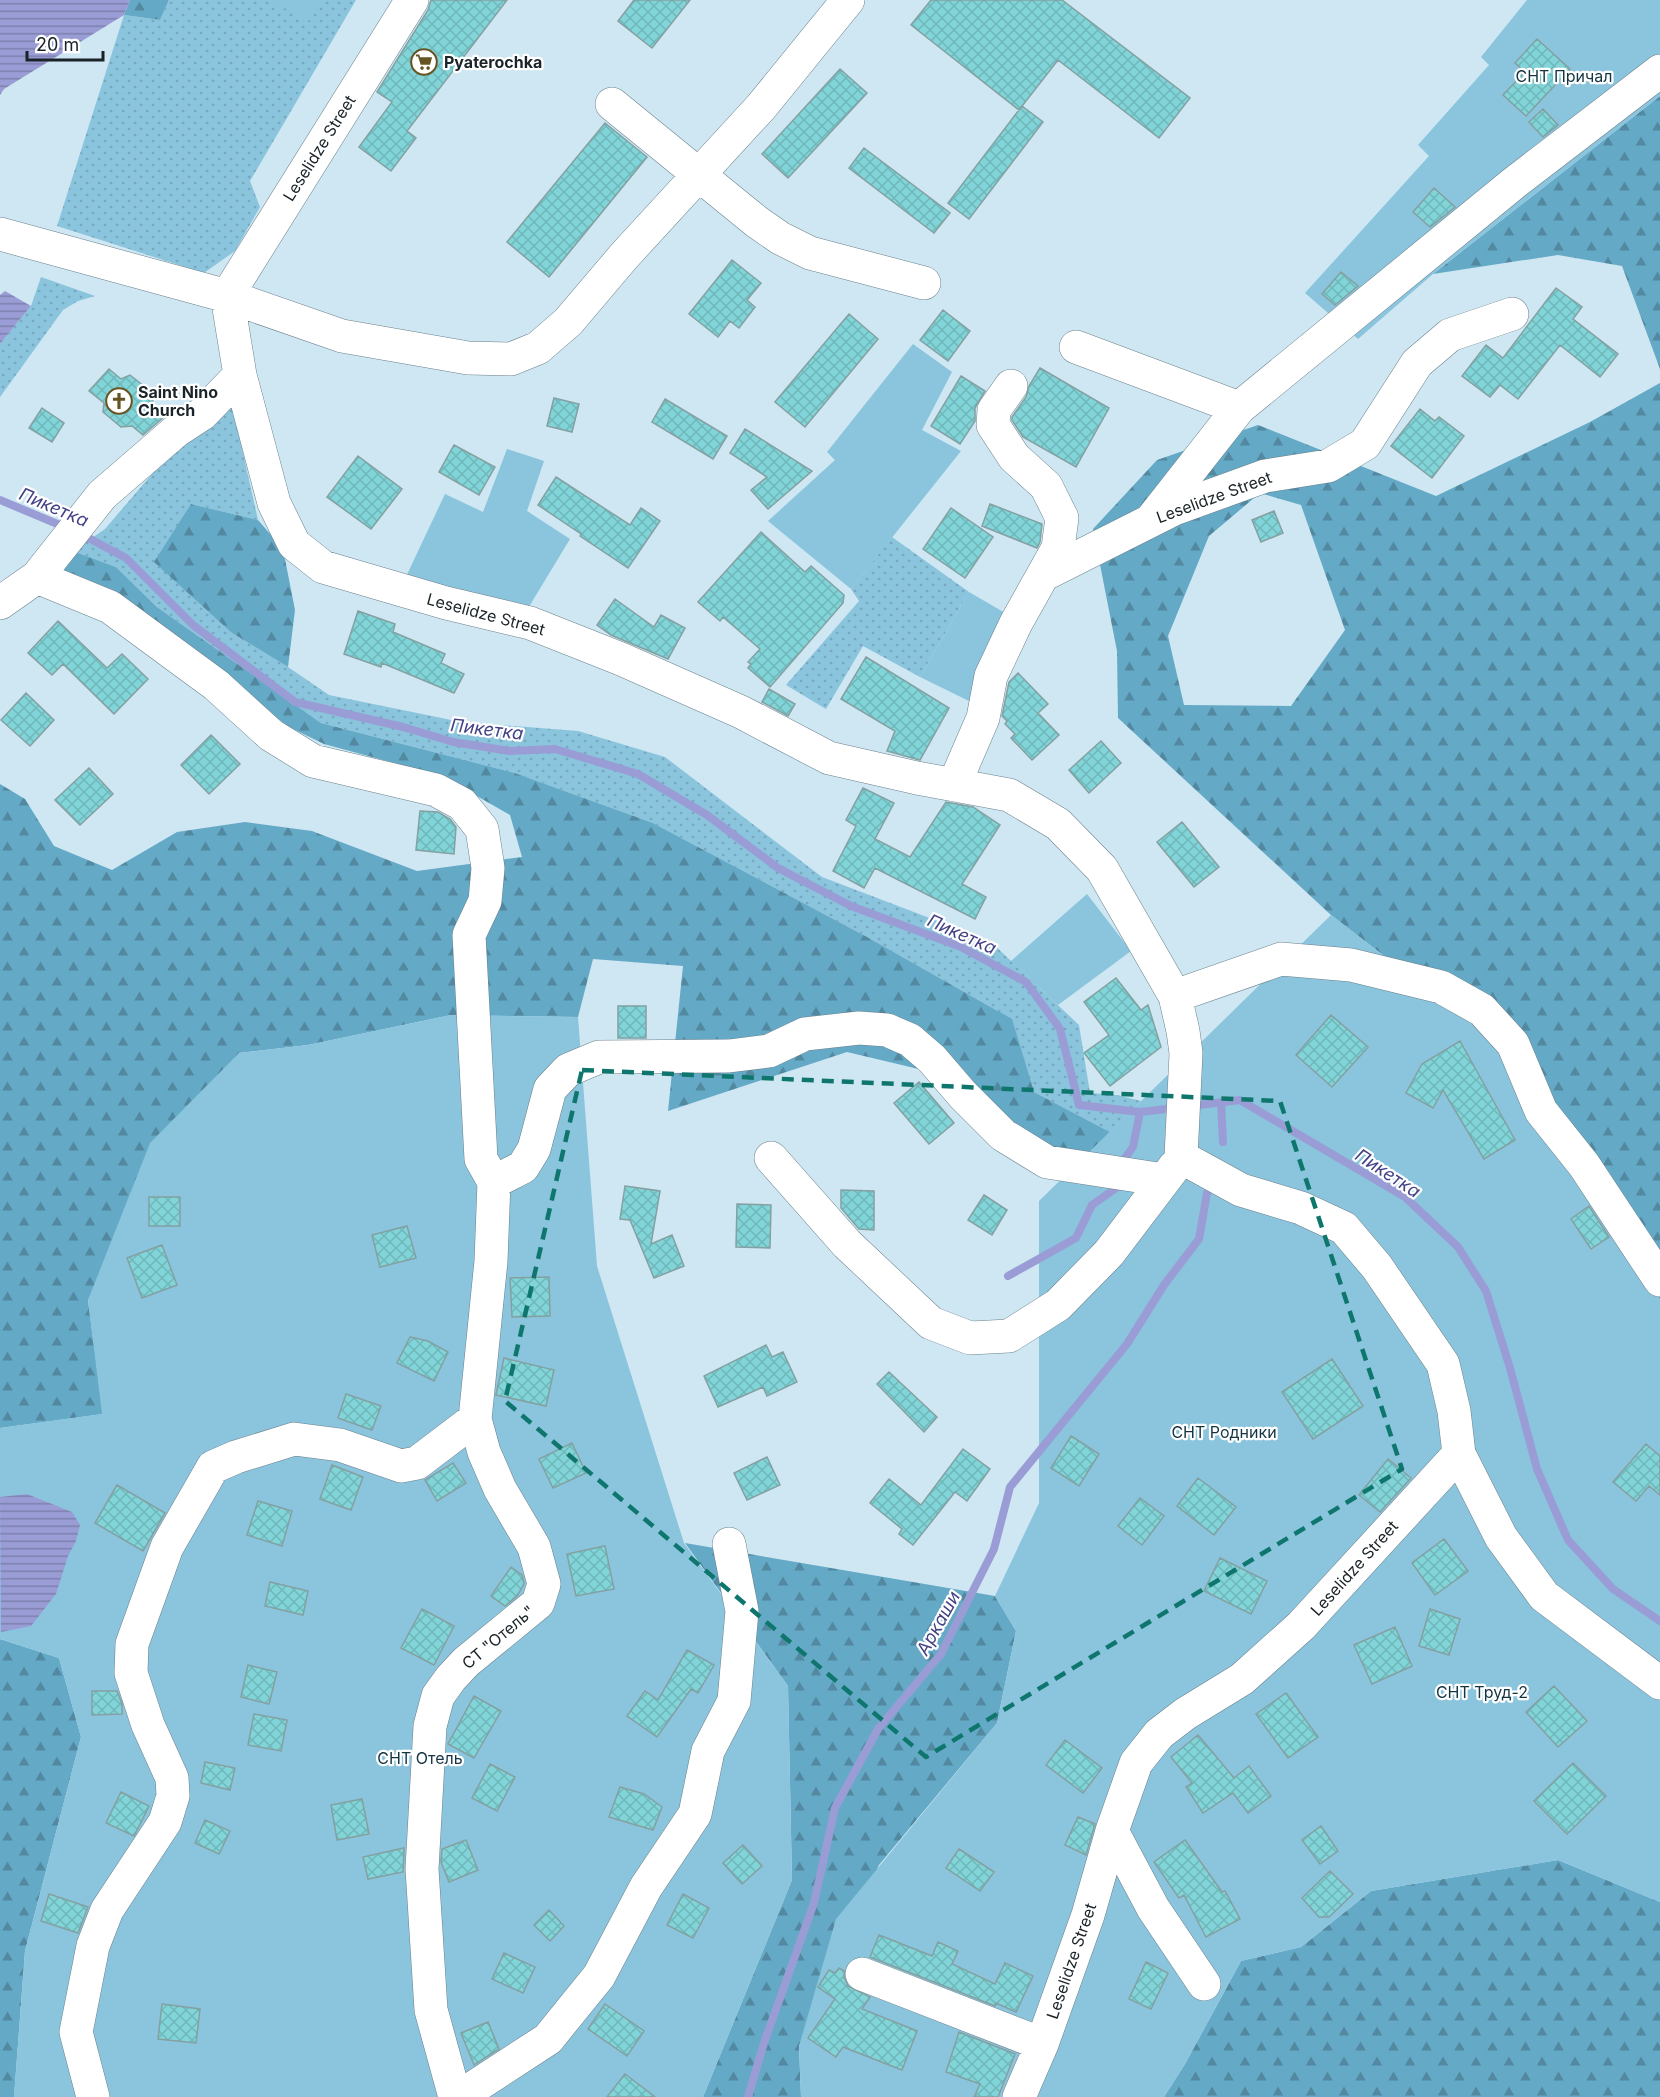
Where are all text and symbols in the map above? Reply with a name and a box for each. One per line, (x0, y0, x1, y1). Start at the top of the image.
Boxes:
scale bar (27, 24, 104, 62)
text: 20 m (36, 34, 79, 55)
supermarket icon: Pyaterochka (409, 47, 439, 77)
place label: Pyaterochka (444, 52, 542, 72)
park label: СНТ Причал (1516, 66, 1612, 86)
street label: Leselidze Street (278, 91, 360, 205)
place label: Saint Nino Church (138, 382, 218, 420)
church icon: Saint Nino Church (104, 386, 134, 416)
street label: Leselidze Street (1154, 467, 1274, 527)
water label: Пикетка (16, 483, 92, 531)
street label: Leselidze Street (425, 589, 547, 639)
water label: Пикетка (449, 714, 525, 744)
water label: Пикетка (924, 910, 1000, 958)
water label: Пикетка (1352, 1144, 1424, 1202)
park label: СНТ Родники (1171, 1422, 1277, 1442)
street label: Leselidze Street (1306, 1516, 1402, 1620)
water label: Аркаши (911, 1587, 964, 1659)
street label: СТ "Отель" (458, 1601, 538, 1673)
park label: СНТ Труд-2 (1436, 1682, 1528, 1702)
park label: СНТ Отель (377, 1748, 463, 1768)
street label: Leselidze Street (1042, 1900, 1100, 2022)

